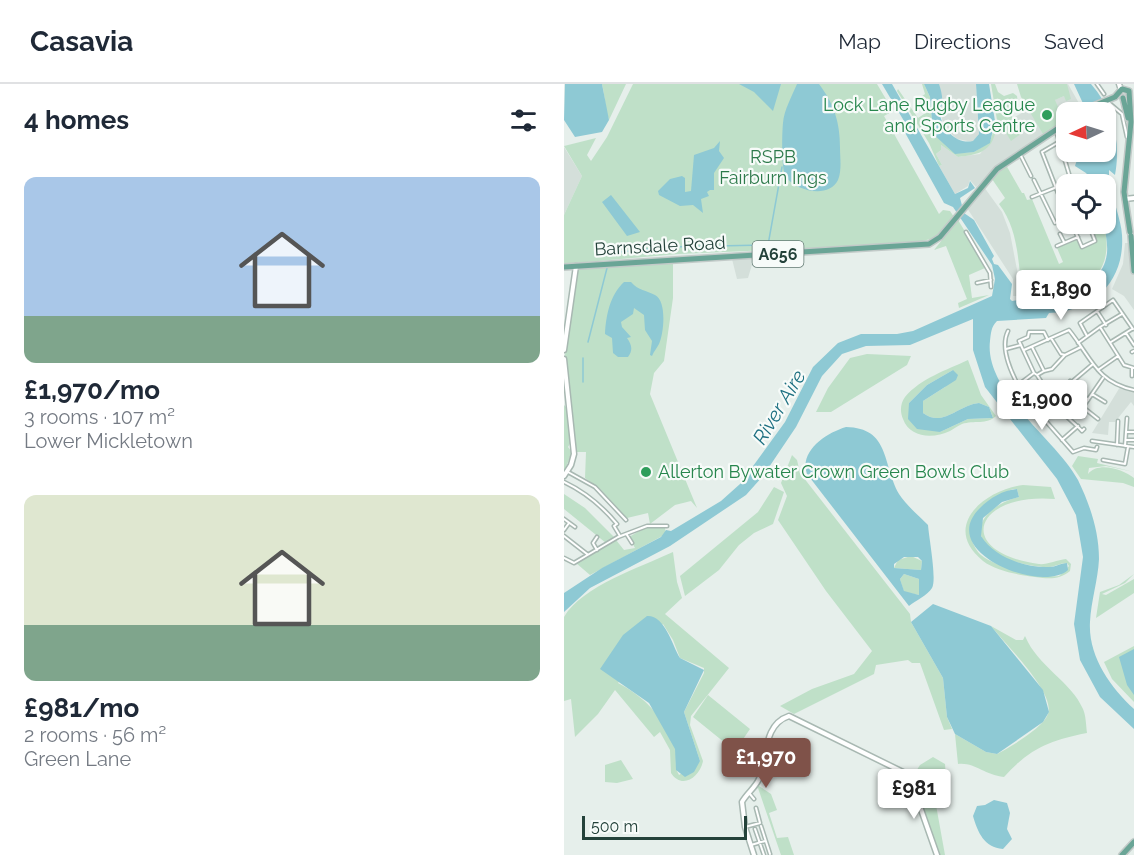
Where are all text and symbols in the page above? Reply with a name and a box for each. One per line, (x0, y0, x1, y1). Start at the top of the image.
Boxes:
text: Casavia (30, 25, 133, 58)
text: Map (838, 29, 881, 54)
text: Directions (914, 29, 1011, 54)
text: Saved (1044, 29, 1104, 54)
place label: Lock Lane Rugby League and Sports Centre (823, 94, 1035, 136)
north arrow (1056, 102, 1116, 162)
map controls (1056, 102, 1116, 234)
icon: filters (507, 104, 540, 137)
text: 4 homes (24, 105, 129, 135)
marker: Lock Lane Rugby League and Sports Centre (1040, 108, 1054, 122)
park label: RSPB Fairburn Ings (719, 146, 827, 188)
button: locate (1056, 174, 1116, 234)
icon: home (228, 216, 336, 324)
street label: Barnsdale Road (594, 232, 726, 259)
road number: A656 (752, 241, 804, 267)
pin: £1,890 (1012, 270, 1110, 321)
text: £1,890 (1030, 277, 1092, 301)
water label: River Aire (747, 365, 811, 449)
text: £1,970/mo (24, 375, 160, 405)
pin: £1,900 (993, 380, 1091, 431)
text: £1,900 (1011, 387, 1073, 411)
text: 3 rooms · 107 m² (24, 405, 175, 429)
text: Lower Mickletown (24, 429, 193, 453)
place label: Allerton Bywater Crown Green Bowls Club (658, 461, 1009, 482)
marker: Allerton Bywater Crown Green Bowls Club (639, 465, 653, 479)
icon: home (228, 534, 336, 642)
text: £981/mo (24, 693, 139, 723)
text: 2 rooms · 56 m² (24, 723, 166, 747)
pin: £1,970 (717, 738, 815, 789)
text: £1,970 (736, 745, 796, 769)
text: Green Lane (24, 747, 131, 771)
pin: £981 (878, 769, 950, 820)
text: £981 (892, 776, 936, 800)
scale bar (582, 813, 747, 840)
text: 500 m (591, 817, 638, 836)

